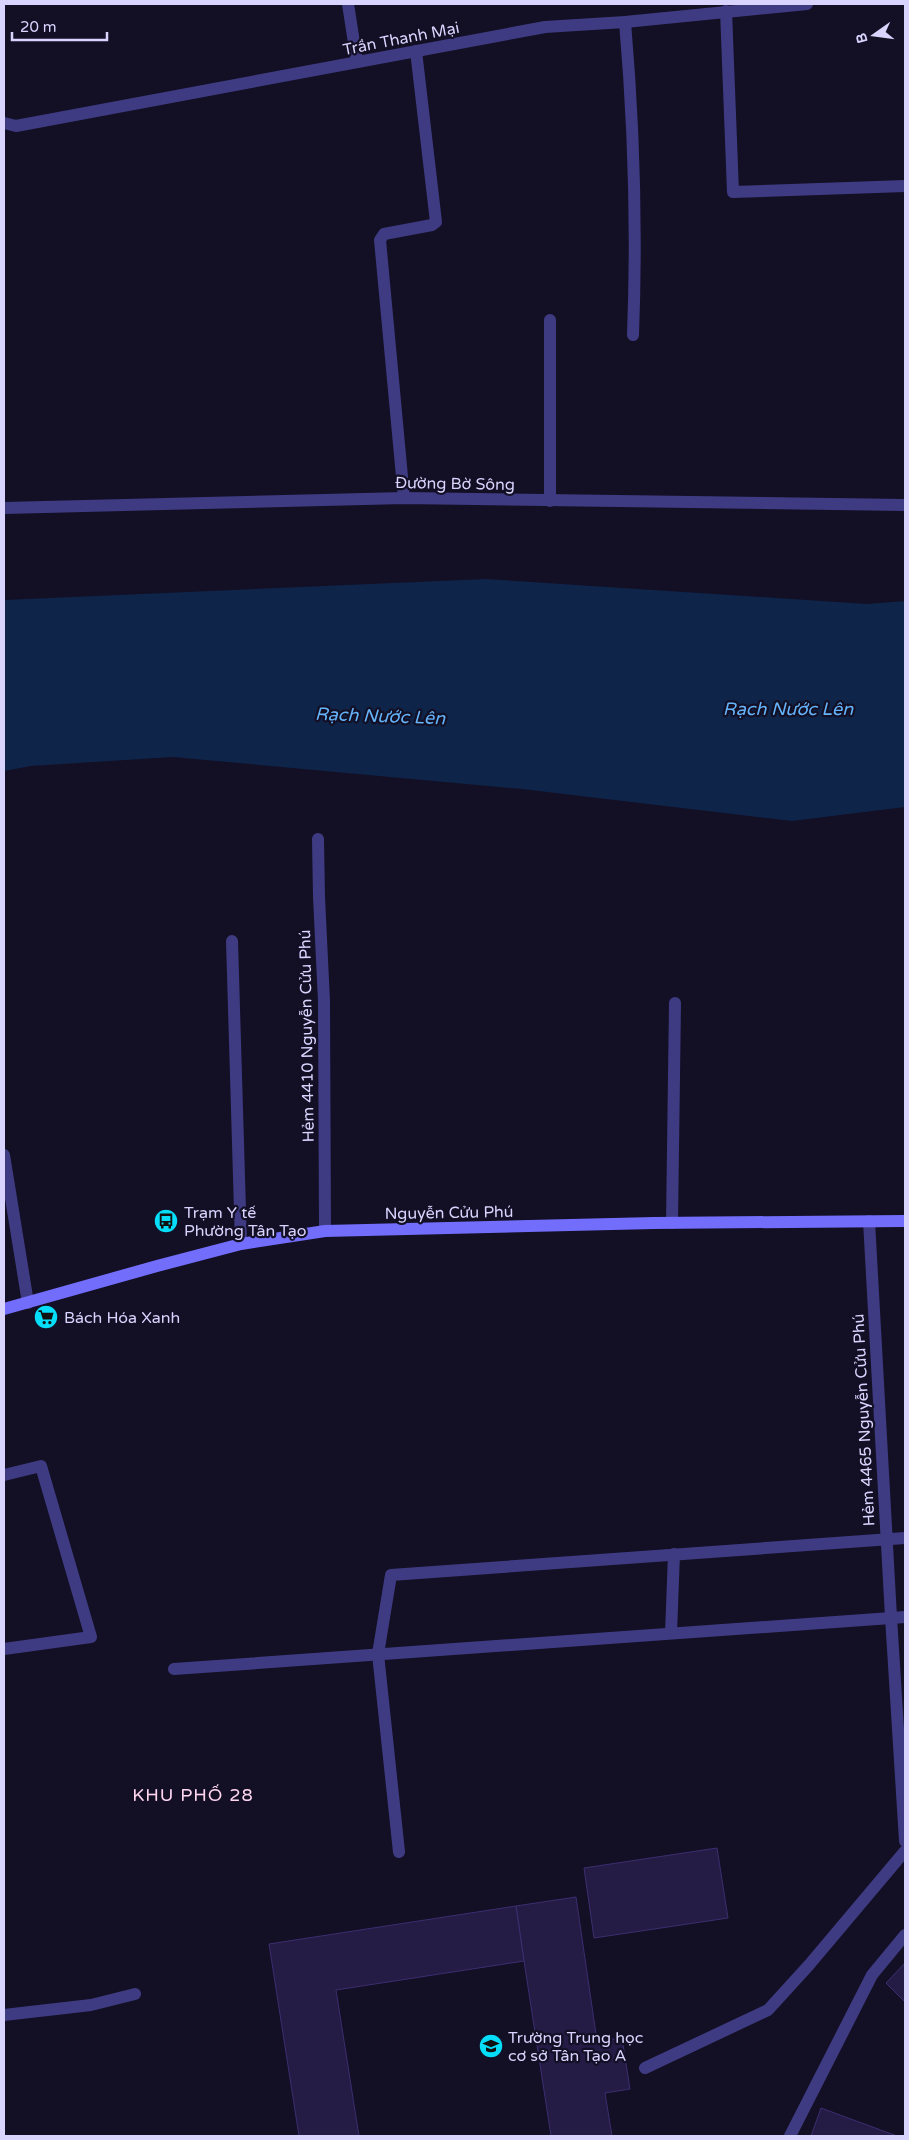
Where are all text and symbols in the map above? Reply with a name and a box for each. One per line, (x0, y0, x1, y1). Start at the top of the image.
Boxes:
scale bar (12, 10, 108, 42)
north arrow (849, 10, 899, 60)
text: 20 m (20, 18, 57, 36)
street label: Trần Thanh Mại (341, 18, 461, 60)
text: B (852, 31, 871, 45)
street label: Đường Bờ Sông (395, 473, 515, 495)
water label: Rạch Nước Lên (723, 698, 854, 720)
water label: Rạch Nước Lên (315, 703, 447, 729)
street label: Hẻm 4410 Nguyễn Cửu Phú (295, 929, 319, 1143)
street label: Nguyễn Cửu Phú (384, 1202, 514, 1224)
place label: Trạm Y tế Phường Tân Tạo (184, 1203, 307, 1241)
bus stop icon: Trạm Y tế Phường Tân Tạo (153, 1208, 179, 1234)
supermarket icon: Bách Hóa Xanh (33, 1304, 59, 1330)
place label: Bách Hóa Xanh (64, 1308, 180, 1328)
street label: Hẻm 4465 Nguyễn Cửu Phú (848, 1313, 880, 1527)
district label: KHU PHỐ 28 (132, 1784, 254, 1806)
place label: Trường Trung học cơ sở Tân Tạo A (508, 2028, 643, 2066)
school or university icon: Trường Trung học cơ sở Tân Tạo A (478, 2033, 504, 2059)

